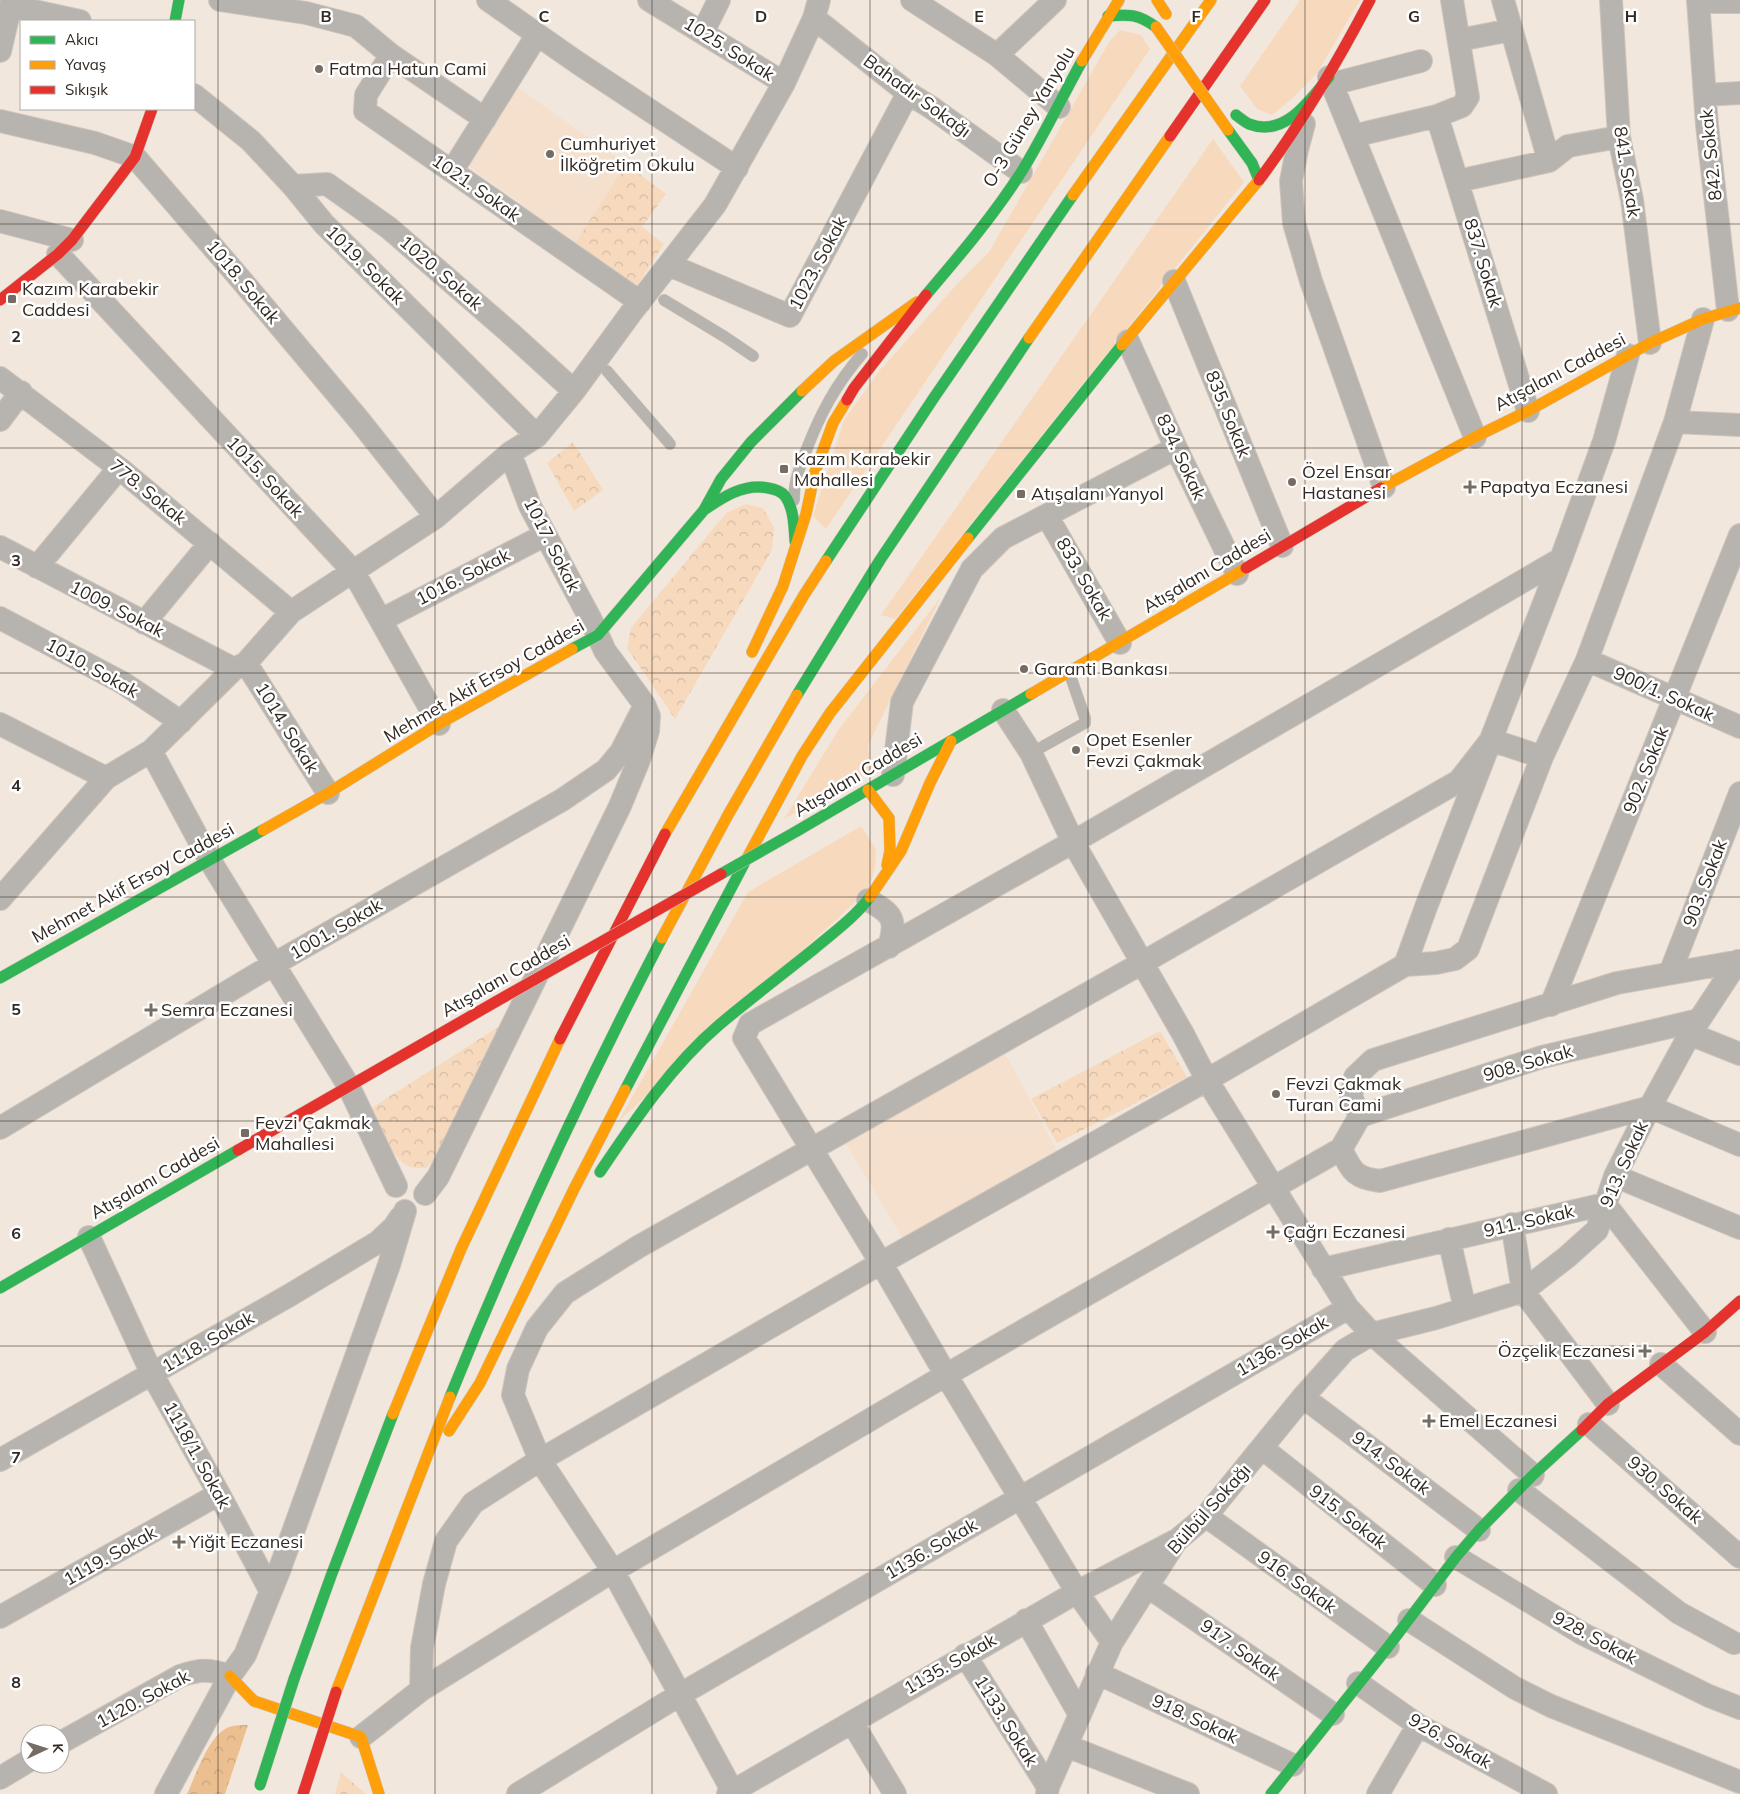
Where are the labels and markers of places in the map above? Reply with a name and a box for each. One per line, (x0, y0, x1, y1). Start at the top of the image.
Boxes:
place label: Fatma Hatun Cami (329, 57, 487, 80)
marker: Fatma Hatun Cami (313, 63, 325, 75)
place label: Cumhuriyet İlköğretim Okulu (560, 132, 695, 176)
marker: Cumhuriyet İlköğretim Okulu (544, 148, 556, 160)
place label: Kazım Karabekir Caddesi (22, 277, 159, 321)
marker: Kazım Karabekir Caddesi (6, 293, 18, 305)
place label: Kazım Karabekir Mahallesi (794, 447, 931, 491)
place label: Özel Ensar Hastanesi (1302, 460, 1392, 504)
marker: Kazım Karabekir Mahallesi (778, 463, 790, 475)
place label: Papatya Eczanesi (1480, 475, 1628, 498)
marker: Özel Ensar Hastanesi (1286, 476, 1298, 488)
marker: Papatya Eczanesi (1464, 481, 1476, 493)
place label: Atışalanı Yanyol (1031, 482, 1164, 505)
marker: Atışalanı Yanyol (1015, 488, 1027, 500)
place label: Garanti Bankası (1034, 657, 1168, 680)
marker: Garanti Bankası (1018, 663, 1030, 675)
place label: Opet Esenler Fevzi Çakmak (1086, 728, 1202, 772)
marker: Opet Esenler Fevzi Çakmak (1070, 744, 1082, 756)
place label: Semra Eczanesi (161, 998, 293, 1021)
marker: Semra Eczanesi (145, 1004, 157, 1016)
place label: Fevzi Çakmak Turan Cami (1286, 1072, 1402, 1116)
marker: Fevzi Çakmak Turan Cami (1270, 1088, 1282, 1100)
place label: Fevzi Çakmak Mahallesi (255, 1111, 371, 1155)
marker: Fevzi Çakmak Mahallesi (239, 1127, 251, 1139)
place label: Çağrı Eczanesi (1283, 1220, 1405, 1243)
marker: Çağrı Eczanesi (1267, 1226, 1279, 1238)
place label: Özçelik Eczanesi (1498, 1339, 1635, 1362)
marker: Özçelik Eczanesi (1639, 1345, 1651, 1357)
place label: Emel Eczanesi (1439, 1409, 1557, 1432)
marker: Emel Eczanesi (1423, 1415, 1435, 1427)
place label: Yiğit Eczanesi (188, 1530, 303, 1553)
marker: Yiğit Eczanesi (173, 1536, 185, 1548)

